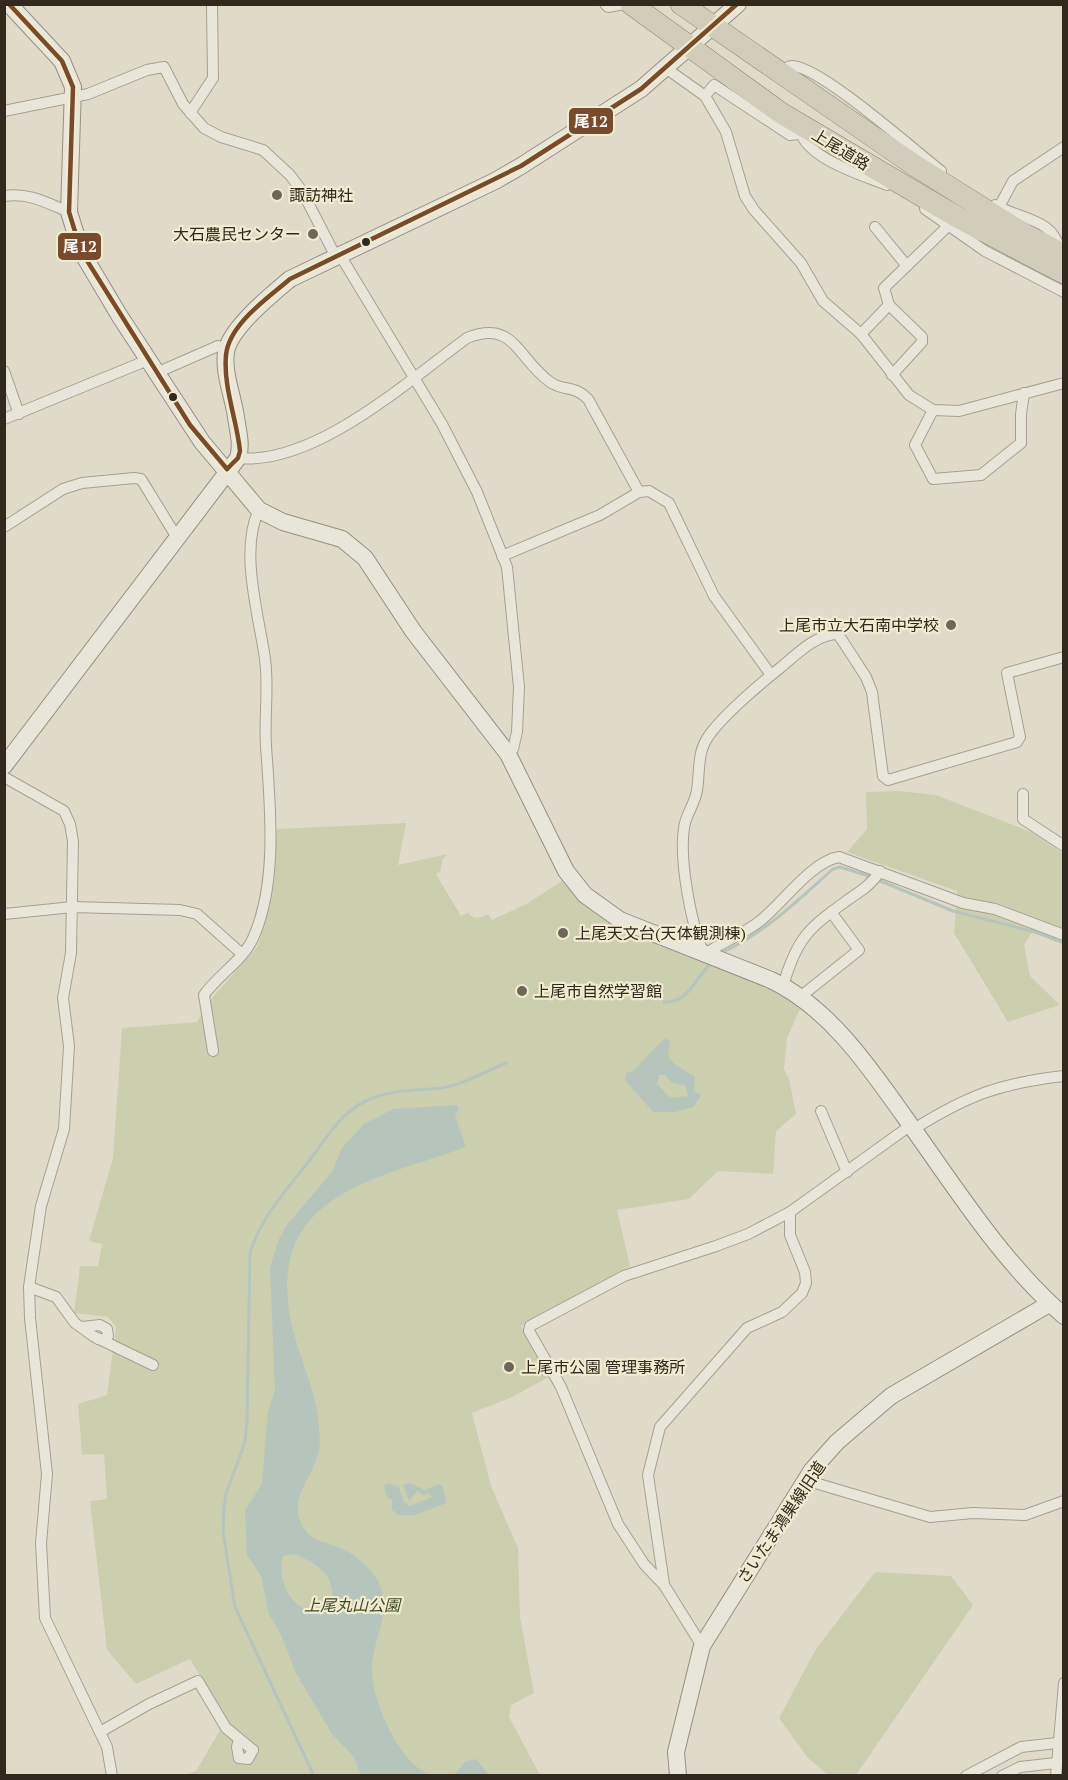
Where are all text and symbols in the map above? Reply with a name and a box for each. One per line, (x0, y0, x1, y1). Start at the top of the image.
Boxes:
line badge: 尾12 (568, 107, 614, 135)
text: 尾12 (574, 110, 608, 132)
street label: 上尾道路 (808, 123, 874, 175)
place label: 諏訪神社 (289, 184, 353, 206)
marker: 諏訪神社 (270, 188, 284, 202)
place label: 大石農民センター (173, 223, 301, 245)
marker: 大石農民センター (306, 227, 320, 241)
line badge: 尾12 (57, 232, 102, 261)
text: 尾12 (63, 235, 97, 257)
unlabelled marker (360, 236, 372, 248)
unlabelled marker (167, 391, 179, 403)
place label: 上尾市立大石南中学校 (779, 614, 939, 636)
marker: 上尾市立大石南中学校 (944, 618, 958, 632)
place label: 上尾天文台(天体観測棟) (575, 922, 746, 944)
marker: 上尾天文台(天体観測棟) (556, 926, 570, 940)
place label: 上尾市自然学習館 (534, 980, 662, 1002)
marker: 上尾市自然学習館 (515, 984, 529, 998)
place label: 上尾市公園 管理事務所 (521, 1356, 685, 1378)
marker: 上尾市公園 管理事務所 (502, 1360, 516, 1374)
street label: さいたま鴻巣線旧道 (732, 1456, 830, 1588)
park label: 上尾丸山公園 (304, 1594, 402, 1616)

